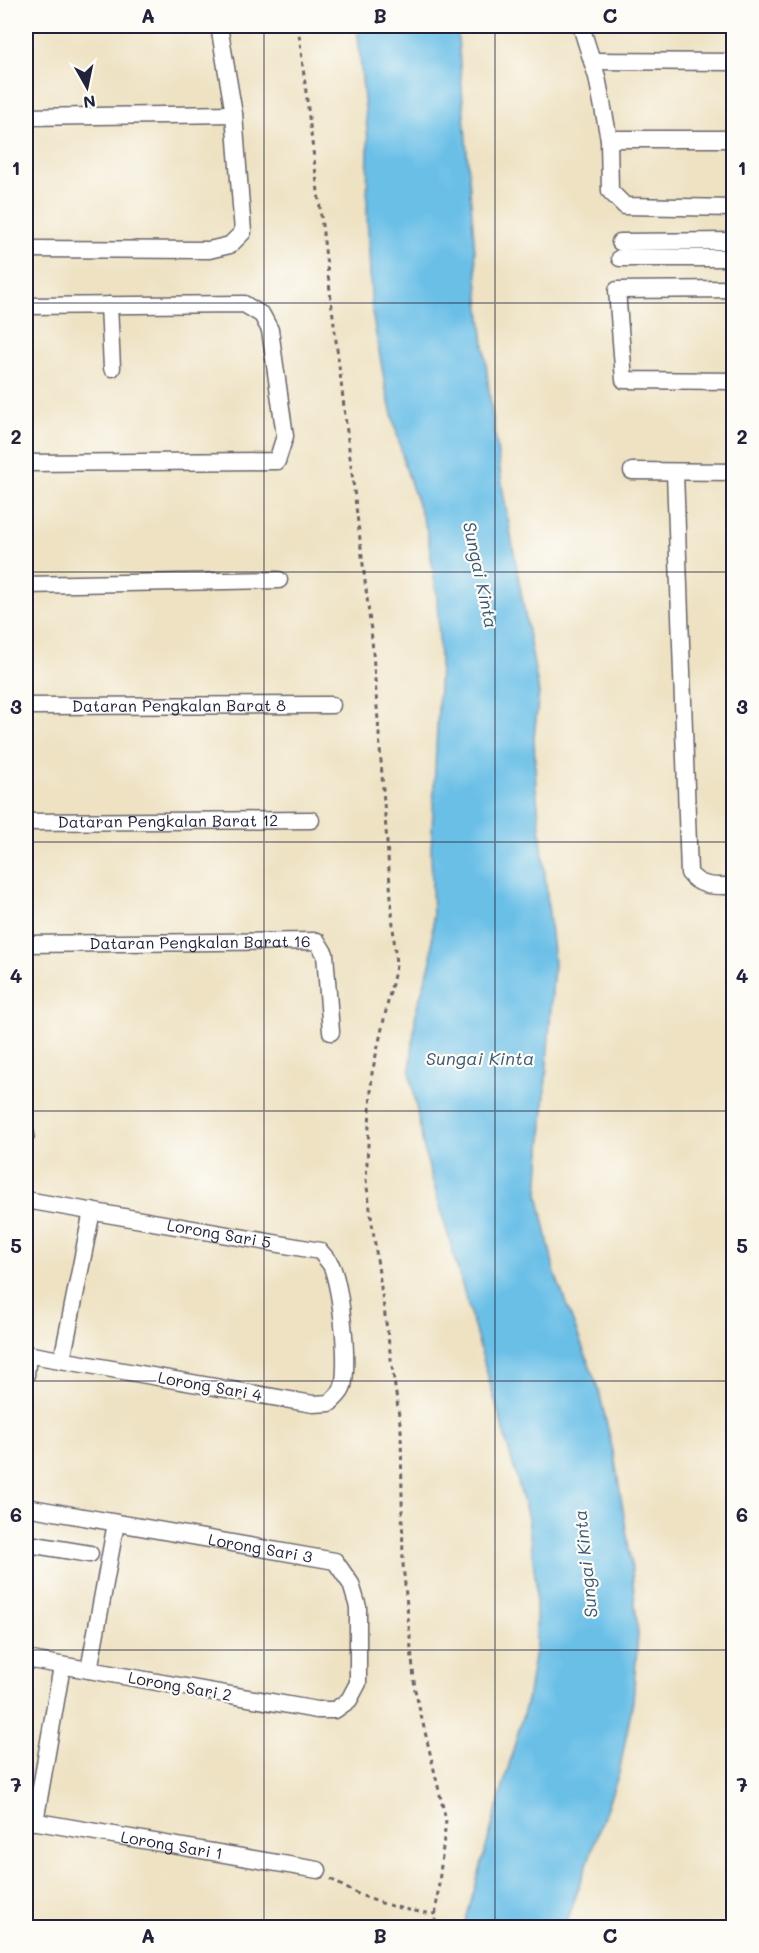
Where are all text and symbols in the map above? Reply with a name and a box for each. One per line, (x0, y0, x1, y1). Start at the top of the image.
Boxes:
text: A (141, 2, 155, 28)
text: B (373, 2, 387, 28)
text: C (603, 2, 618, 28)
north arrow (57, 57, 117, 117)
text: N (82, 91, 97, 114)
text: 1 (12, 154, 20, 180)
text: 1 (738, 154, 746, 180)
text: 2 (10, 423, 22, 449)
text: 2 (736, 423, 748, 449)
water label: Sungai Kinta (458, 519, 504, 630)
text: 3 (10, 693, 22, 719)
text: 3 (736, 693, 748, 719)
street label: Dataran Pengkalan Barat 8 (72, 694, 286, 716)
street label: Dataran Pengkalan Barat 12 (58, 809, 278, 832)
street label: Dataran Pengkalan Barat 16 (89, 930, 311, 953)
text: 4 (10, 962, 23, 988)
text: 4 (736, 962, 749, 988)
water label: Sungai Kinta (426, 1046, 534, 1070)
street label: Lorong Sari 5 (166, 1214, 273, 1252)
text: 5 (10, 1232, 22, 1258)
text: 5 (736, 1232, 748, 1258)
street label: Lorong Sari 4 (157, 1366, 264, 1405)
text: 6 (10, 1501, 22, 1527)
text: 6 (736, 1501, 748, 1527)
water label: Sungai Kinta (567, 1509, 603, 1619)
street label: Lorong Sari 3 (207, 1528, 314, 1567)
street label: Lorong Sari 2 (127, 1666, 233, 1705)
text: 7 (10, 1771, 22, 1797)
text: 7 (736, 1771, 748, 1797)
street label: Lorong Sari 1 (119, 1825, 224, 1864)
text: A (141, 1922, 155, 1948)
text: B (373, 1922, 387, 1948)
text: C (603, 1922, 618, 1948)

